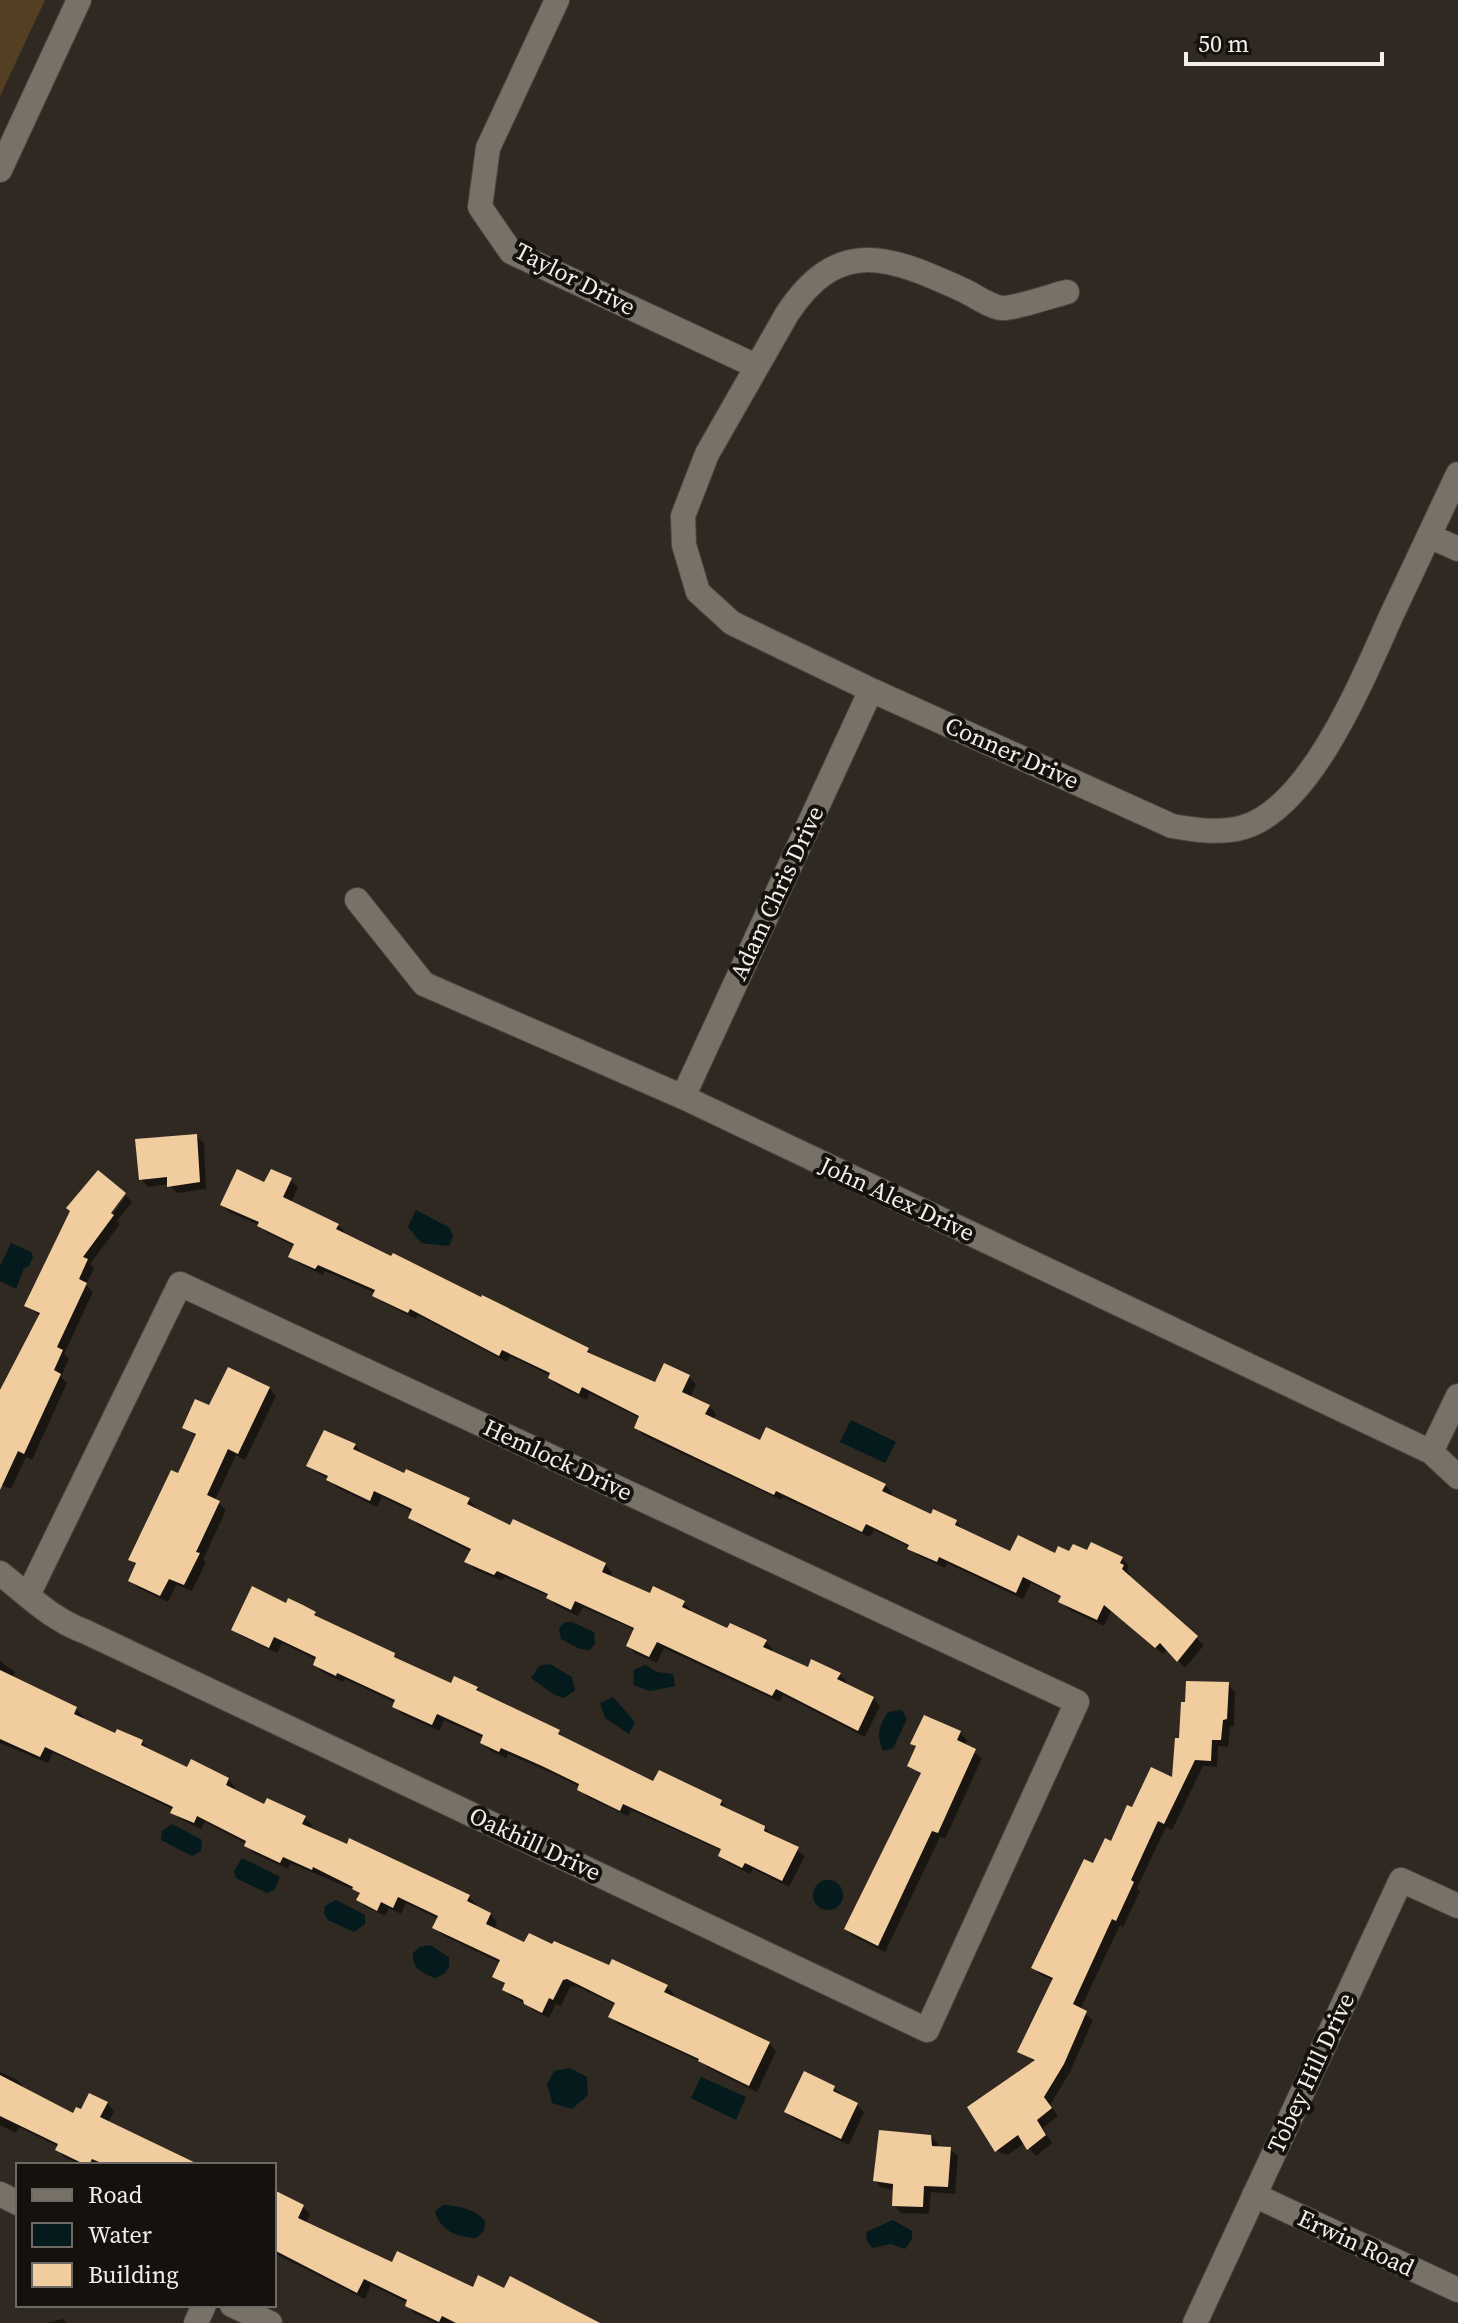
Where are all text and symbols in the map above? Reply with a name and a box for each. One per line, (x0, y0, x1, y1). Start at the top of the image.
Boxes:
scale bar (1186, 16, 1382, 66)
text: 50 m (1198, 27, 1249, 60)
street label: Taylor Drive (509, 234, 641, 323)
street label: Conner Drive (940, 708, 1084, 797)
street label: Adam Chris Drive (722, 800, 831, 985)
street label: John Alex Drive (813, 1148, 980, 1249)
street label: Hemlock Drive (478, 1411, 638, 1508)
street label: Oakhill Drive (464, 1799, 606, 1888)
street label: Tobey Hill Drive (1259, 1987, 1362, 2158)
legend (16, 2163, 276, 2307)
text: Road (88, 2178, 143, 2211)
street label: Erwin Road (1293, 2201, 1420, 2284)
text: Water (88, 2218, 152, 2251)
text: Building (88, 2258, 179, 2291)

